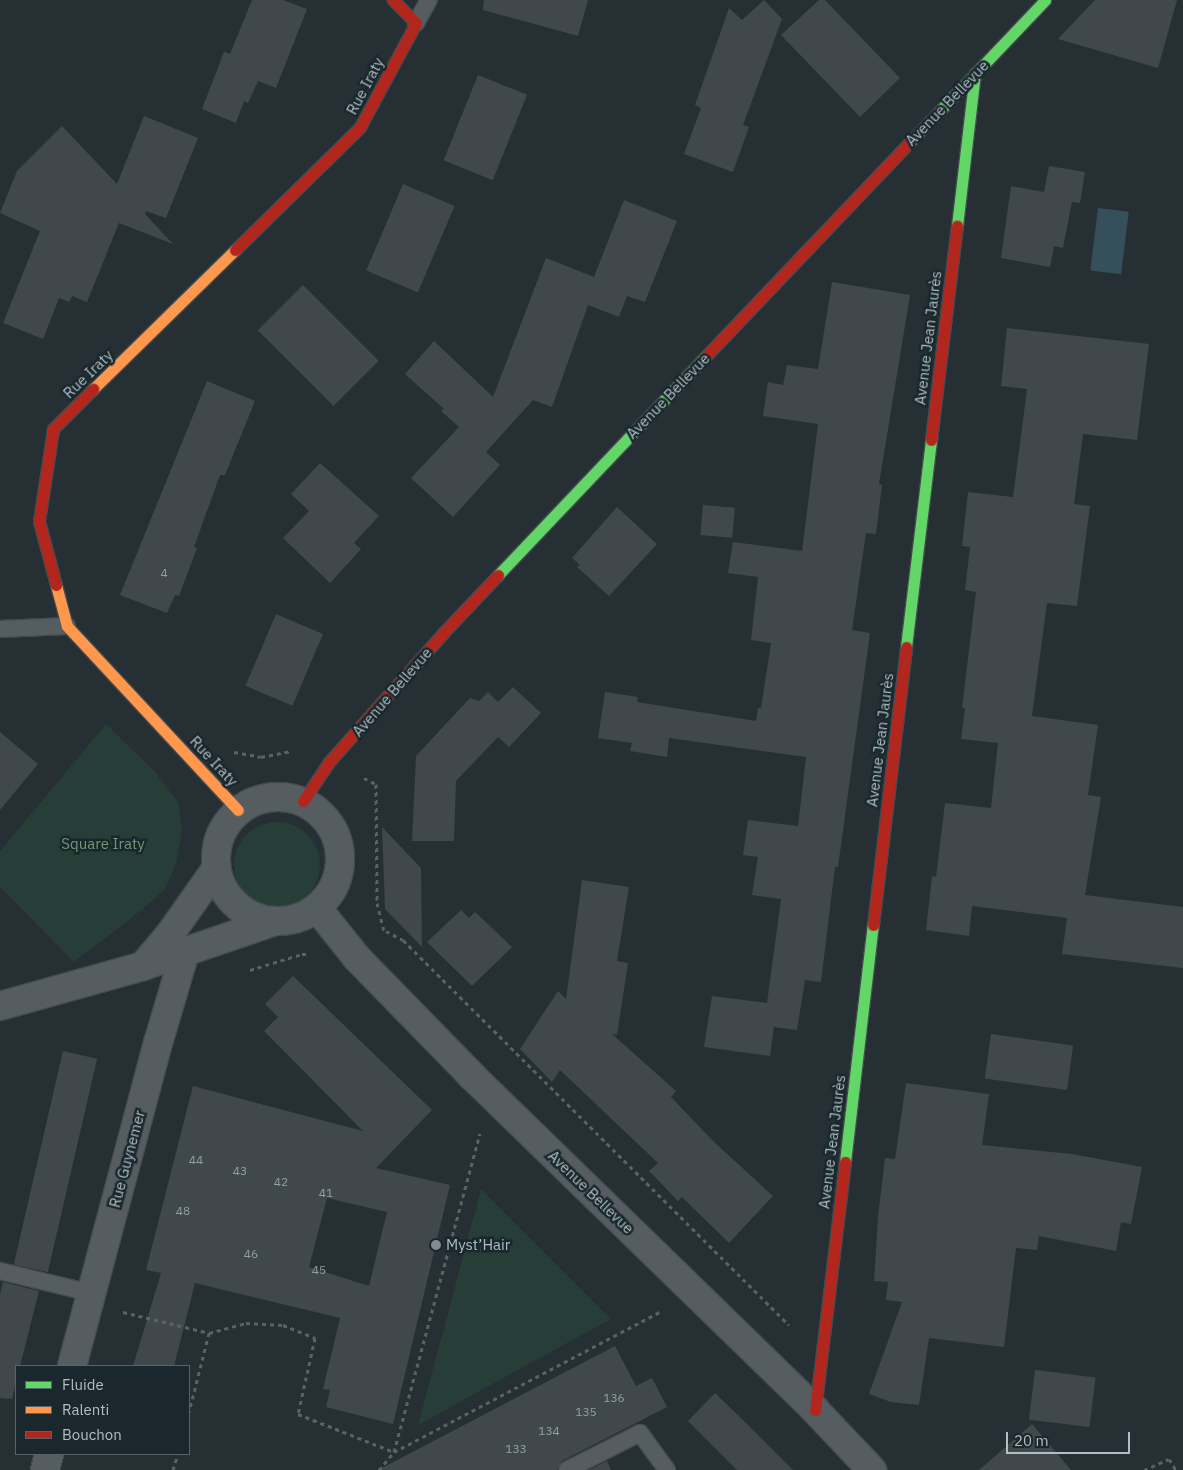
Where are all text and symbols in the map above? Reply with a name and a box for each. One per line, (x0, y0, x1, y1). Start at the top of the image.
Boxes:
street label: Rue Iraty (342, 54, 388, 118)
street label: Avenue Bellevue (902, 56, 992, 150)
street label: Avenue Jean Jaurès (911, 270, 945, 406)
street label: Rue Iraty (59, 346, 117, 402)
street label: Avenue Bellevue (623, 349, 713, 443)
house number: 4 (160, 566, 168, 580)
street label: Avenue Bellevue (348, 644, 436, 740)
street label: Avenue Jean Jaurès (863, 672, 897, 808)
street label: Rue Iraty (186, 732, 242, 790)
park label: Square Iraty (61, 835, 145, 853)
street label: Avenue Jean Jaurès (815, 1074, 849, 1210)
street label: Rue Guynemer (105, 1108, 149, 1210)
street label: Avenue Bellevue (544, 1147, 638, 1237)
house number: 44 (189, 1153, 203, 1167)
house number: 43 (233, 1164, 247, 1178)
house number: 42 (274, 1175, 288, 1189)
house number: 41 (319, 1186, 333, 1200)
house number: 48 (176, 1204, 190, 1218)
place label: Myst’Hair (446, 1236, 510, 1254)
marker: Myst’Hair (430, 1239, 442, 1251)
house number: 46 (244, 1247, 258, 1261)
house number: 45 (312, 1263, 326, 1277)
legend (15, 1365, 190, 1455)
text: Fluide (62, 1375, 104, 1394)
house number: 136 (603, 1391, 625, 1405)
text: Ralenti (62, 1400, 109, 1419)
house number: 135 (575, 1405, 597, 1419)
scale bar (1008, 1422, 1132, 1454)
house number: 134 (538, 1424, 560, 1438)
text: Bouchon (62, 1425, 122, 1444)
text: 20 m (1014, 1431, 1049, 1450)
house number: 133 (505, 1442, 527, 1456)

